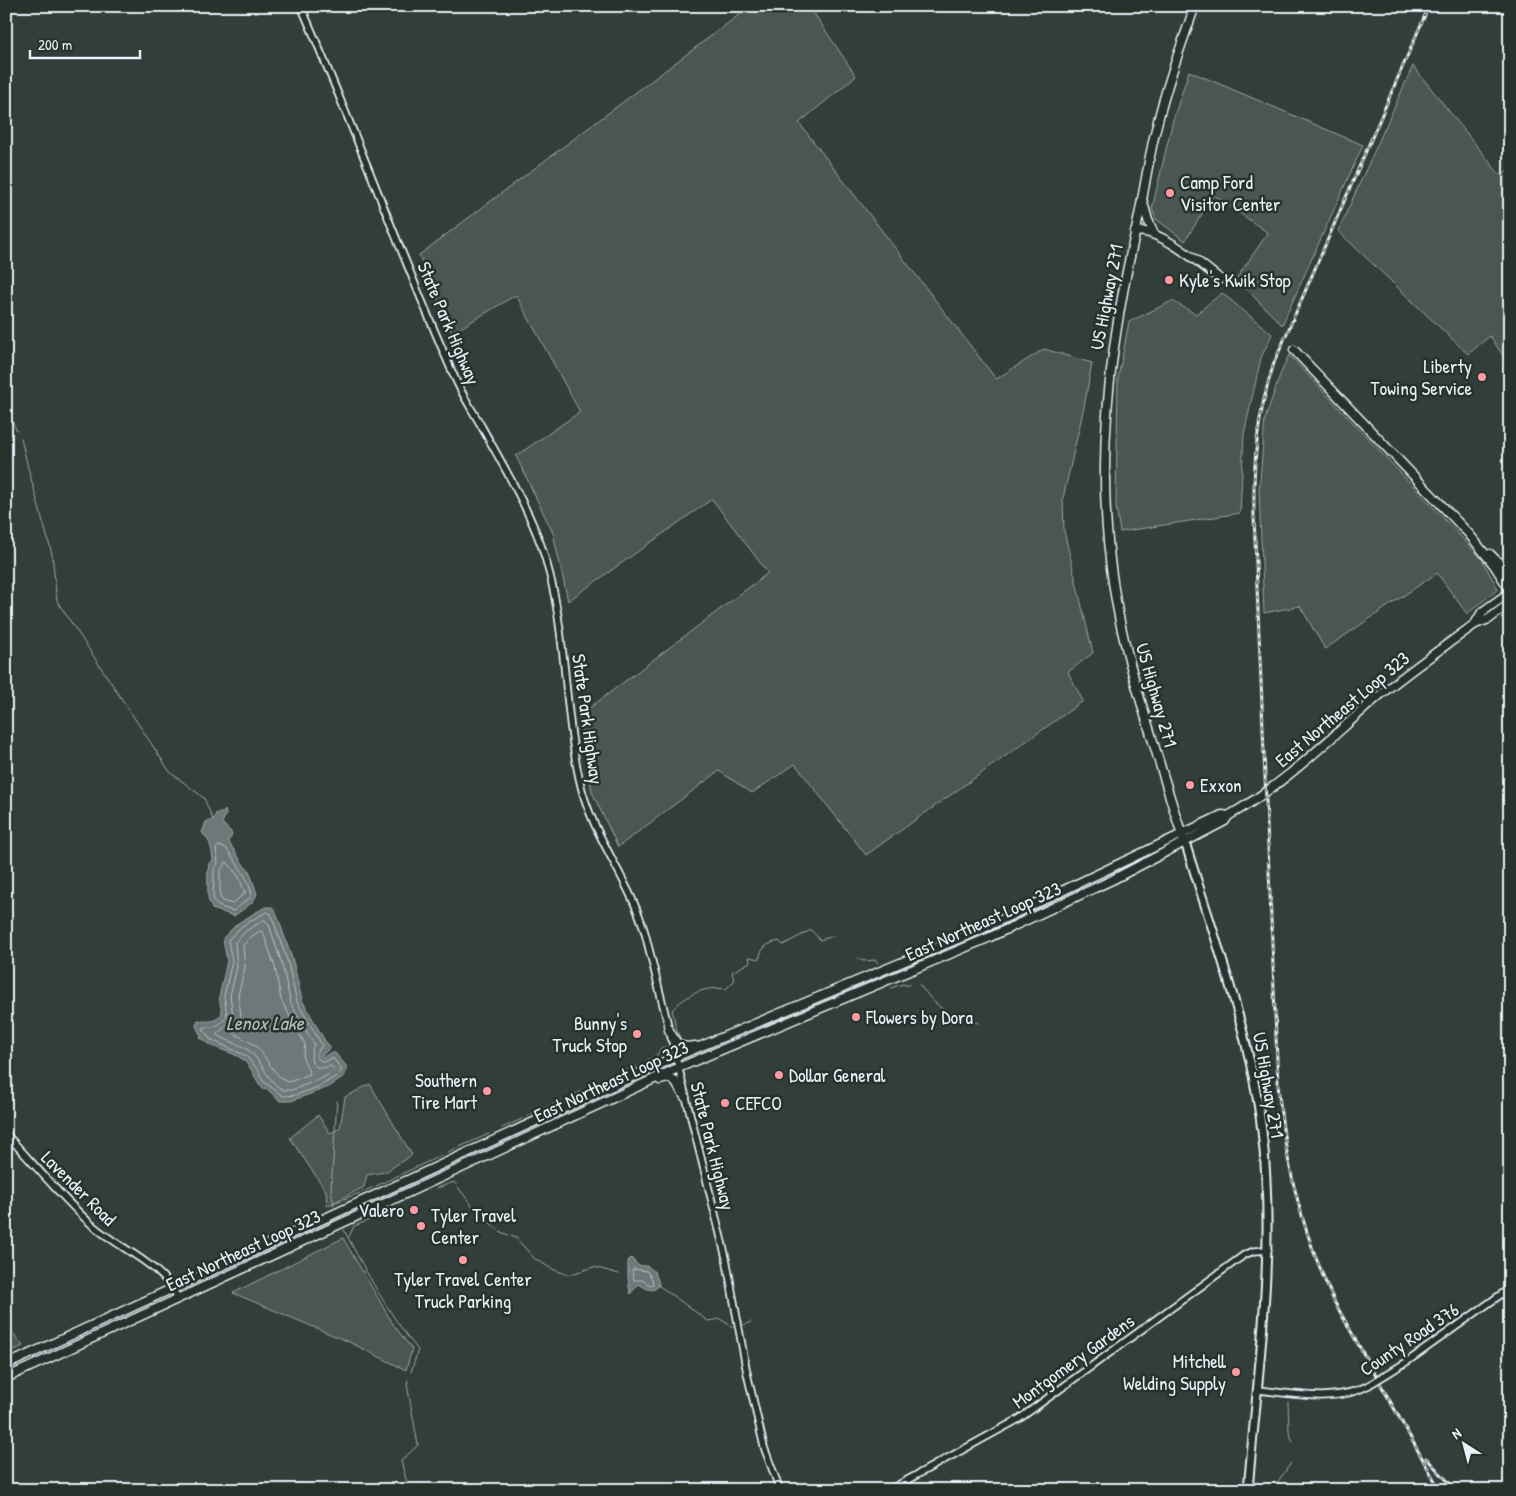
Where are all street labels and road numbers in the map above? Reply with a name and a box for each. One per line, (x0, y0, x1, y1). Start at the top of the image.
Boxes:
street label: US Highway 271 (1083, 242, 1129, 352)
street label: State Park Highway (411, 258, 487, 388)
street label: US Highway 271 (1130, 640, 1184, 750)
street label: East Northeast Loop 323 (1269, 645, 1415, 773)
street label: State Park Highway (566, 652, 610, 786)
street label: East Northeast Loop 323 (901, 875, 1065, 967)
street label: US Highway 271 (1247, 1030, 1291, 1140)
street label: East Northeast Loop 323 (530, 1034, 692, 1128)
street label: State Park Highway (685, 1079, 741, 1213)
street label: Lavender Road (36, 1145, 123, 1232)
street label: East Northeast Loop 323 (162, 1203, 324, 1297)
street label: County Road 376 (1354, 1296, 1464, 1382)
street label: Montgomery Gardens (1007, 1308, 1139, 1414)

